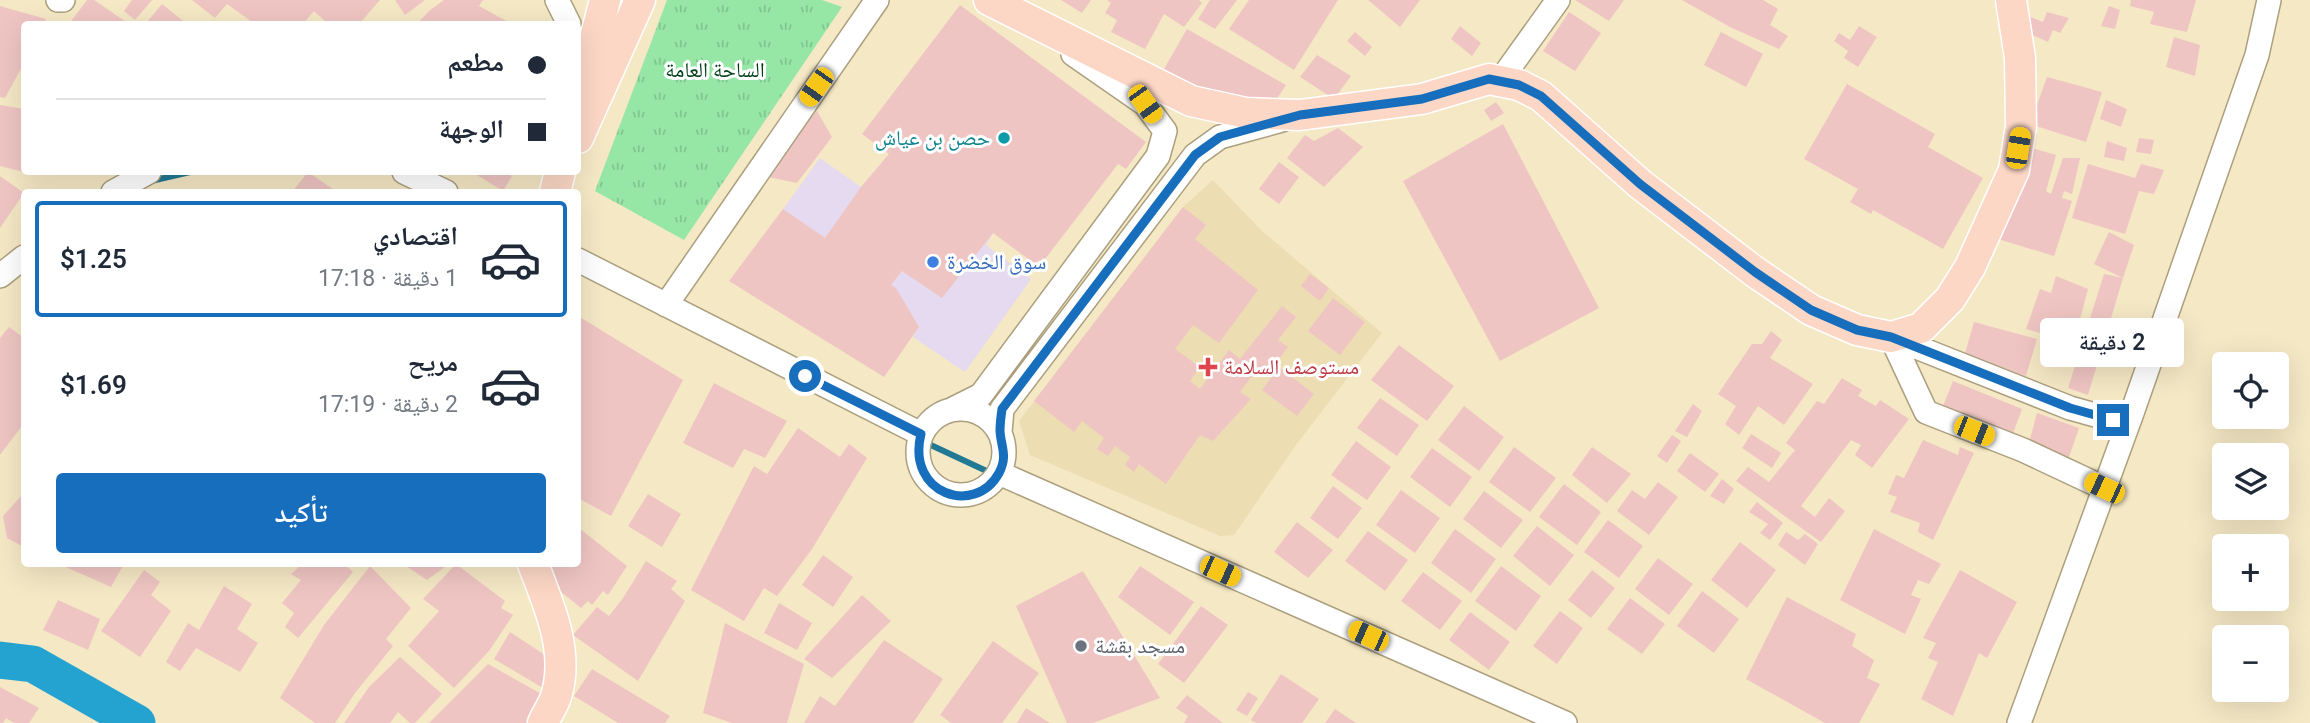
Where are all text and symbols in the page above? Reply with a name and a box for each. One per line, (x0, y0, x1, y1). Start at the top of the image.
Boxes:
text: مطعم (447, 47, 504, 77)
park label: الساحة العامة (665, 58, 765, 82)
car (796, 64, 837, 110)
car (1125, 81, 1166, 127)
text: الوجهة (439, 114, 504, 144)
place label: حصن بن عياش (875, 126, 990, 151)
car (2005, 126, 2032, 170)
marker: حصن بن عياش (996, 130, 1012, 146)
text: اقتصادي (373, 221, 458, 251)
icon: car (479, 228, 542, 291)
text: $1.25 (60, 244, 127, 274)
place label: سوق الخضرة (947, 250, 1046, 275)
marker: سوق الخضرة (925, 254, 941, 270)
text: 1 دقيقة · 17:18 (318, 265, 458, 292)
callout: 2 دقيقة (2041, 318, 2185, 368)
text: 2 دقيقة (2079, 329, 2145, 356)
text: مريح (408, 347, 458, 377)
map controls (2212, 352, 2289, 702)
button: locate (2212, 352, 2289, 429)
icon: car (479, 354, 542, 417)
place label: مستوصف السلامة (1224, 355, 1359, 379)
marker: مستوصف السلامة (1198, 357, 1218, 377)
route start (789, 360, 821, 392)
text: $1.69 (60, 370, 127, 400)
text: 2 دقيقة · 17:19 (318, 391, 458, 418)
route end (2097, 404, 2129, 436)
car (1951, 413, 1998, 449)
button: layers (2212, 443, 2289, 520)
car (2081, 470, 2128, 506)
button: تأكيد (56, 473, 546, 553)
button: + (2212, 534, 2289, 611)
car (1197, 553, 1244, 589)
car (1345, 618, 1392, 654)
button: − (2212, 625, 2289, 702)
place label: مسجد بقشة (1095, 634, 1185, 658)
marker: مسجد بقشة (1073, 638, 1089, 654)

